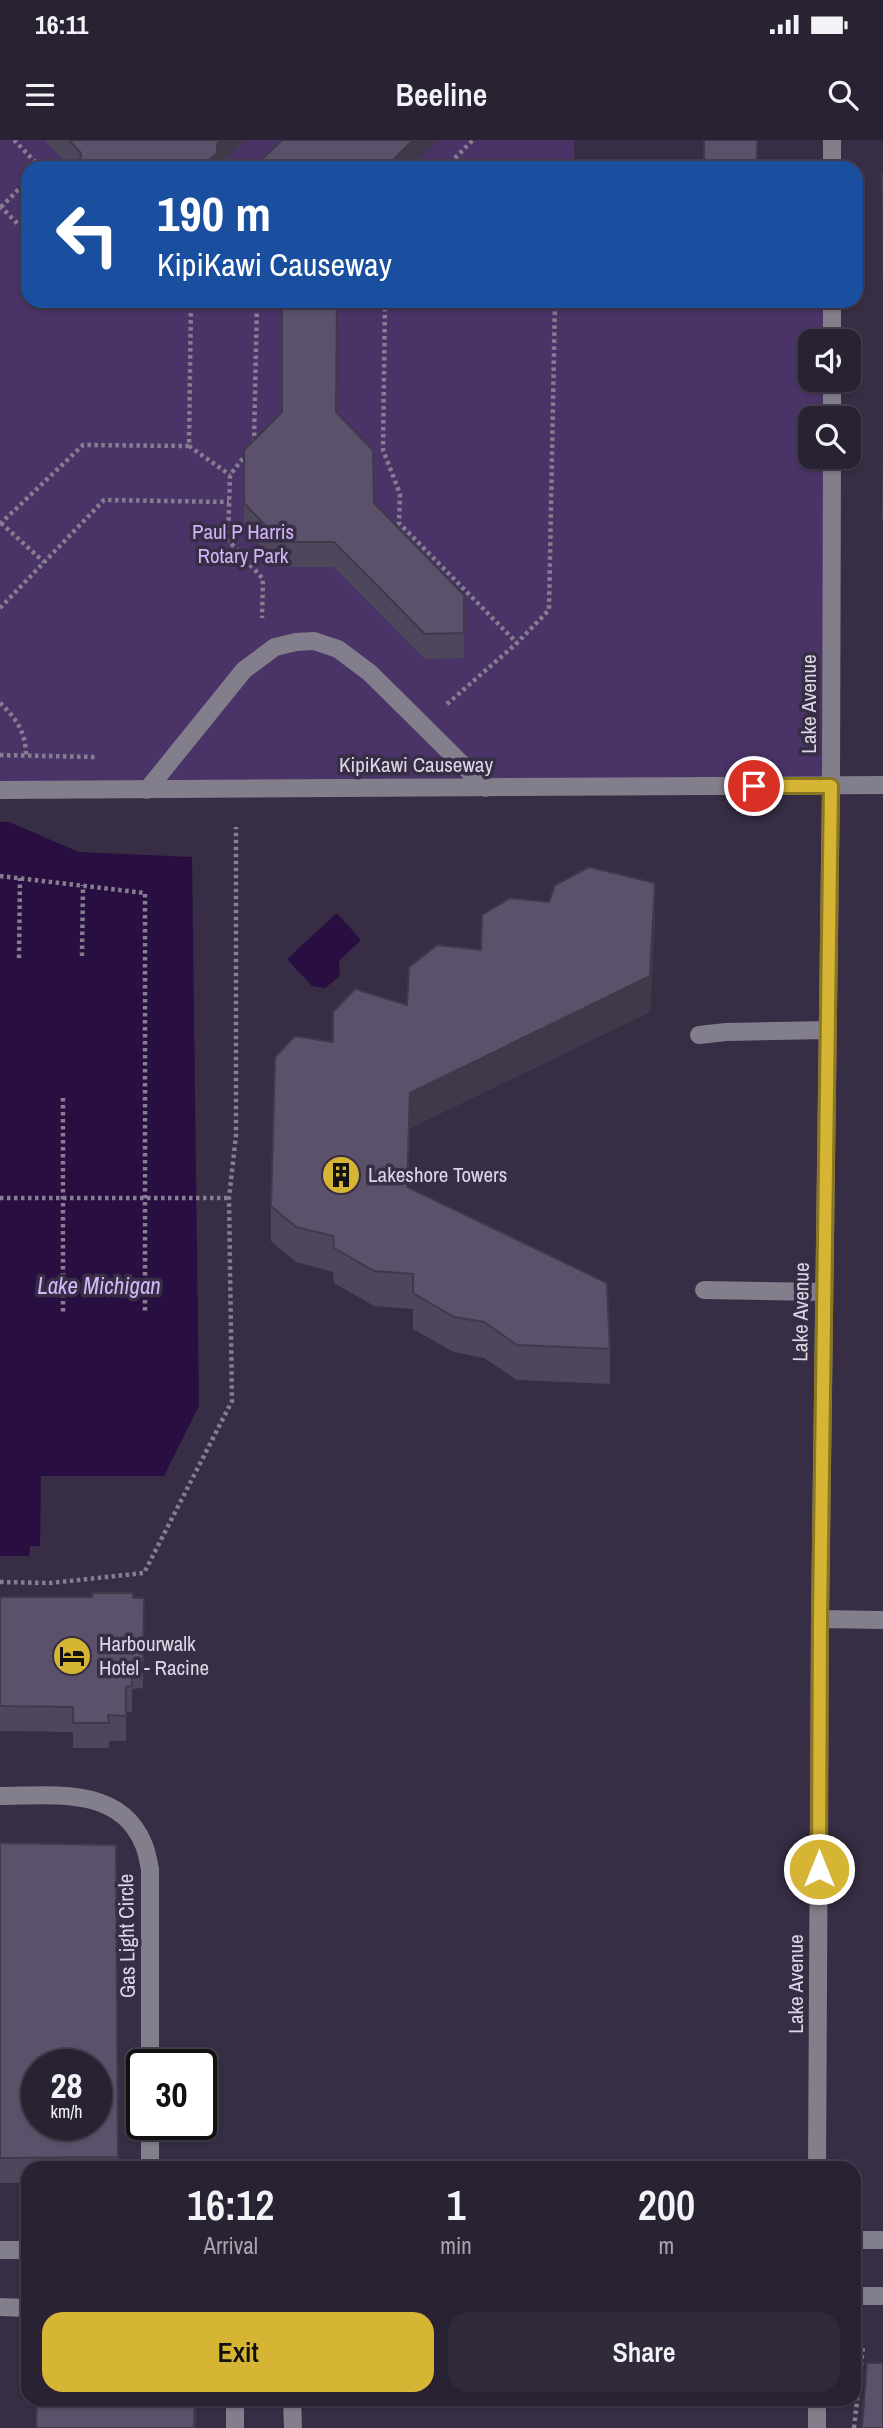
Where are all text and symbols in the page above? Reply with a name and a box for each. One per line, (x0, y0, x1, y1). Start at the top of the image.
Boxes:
text: 16:11 (35, 7, 88, 42)
text: Beeline (396, 73, 487, 116)
icon: menu (21, 76, 59, 114)
icon: search (824, 76, 862, 114)
text: 190 m (157, 180, 271, 246)
icon: left (42, 189, 133, 280)
text: KipiKawi Causeway (157, 243, 392, 286)
map controls (798, 329, 861, 469)
button: sound (798, 329, 861, 392)
button: search (798, 406, 861, 469)
park label: Paul P Harris Rotary Park (192, 517, 294, 570)
street label: Lake Avenue (794, 654, 823, 754)
street label: KipiKawi Causeway (339, 750, 493, 779)
pin (724, 756, 784, 816)
icon: arrive (735, 767, 773, 805)
building icon: Lakeshore Towers (320, 1154, 362, 1196)
place label: Lakeshore Towers (368, 1160, 507, 1189)
street label: Lake Avenue (785, 1262, 816, 1362)
water label: Lake Michigan (37, 1270, 161, 1301)
place label: Harbourwalk Hotel - Racine (99, 1629, 209, 1682)
hotel icon: Harbourwalk Hotel - Racine (51, 1635, 93, 1677)
position arrow (782, 1832, 856, 1906)
street label: Gas Light Circle (111, 1874, 142, 1998)
street label: Lake Avenue (781, 1934, 810, 2034)
speed limit sign: 30 (126, 2049, 217, 2140)
text: 28 (51, 2062, 82, 2109)
text: km/h (51, 2099, 83, 2124)
text: 16:12 (187, 2177, 274, 2233)
text: 1 (446, 2177, 466, 2233)
text: 200 (638, 2177, 695, 2233)
text: Arrival (203, 2230, 258, 2261)
text: min (440, 2230, 472, 2261)
text: m (659, 2230, 674, 2261)
button: Exit (42, 2312, 434, 2392)
button: Share (448, 2312, 840, 2392)

